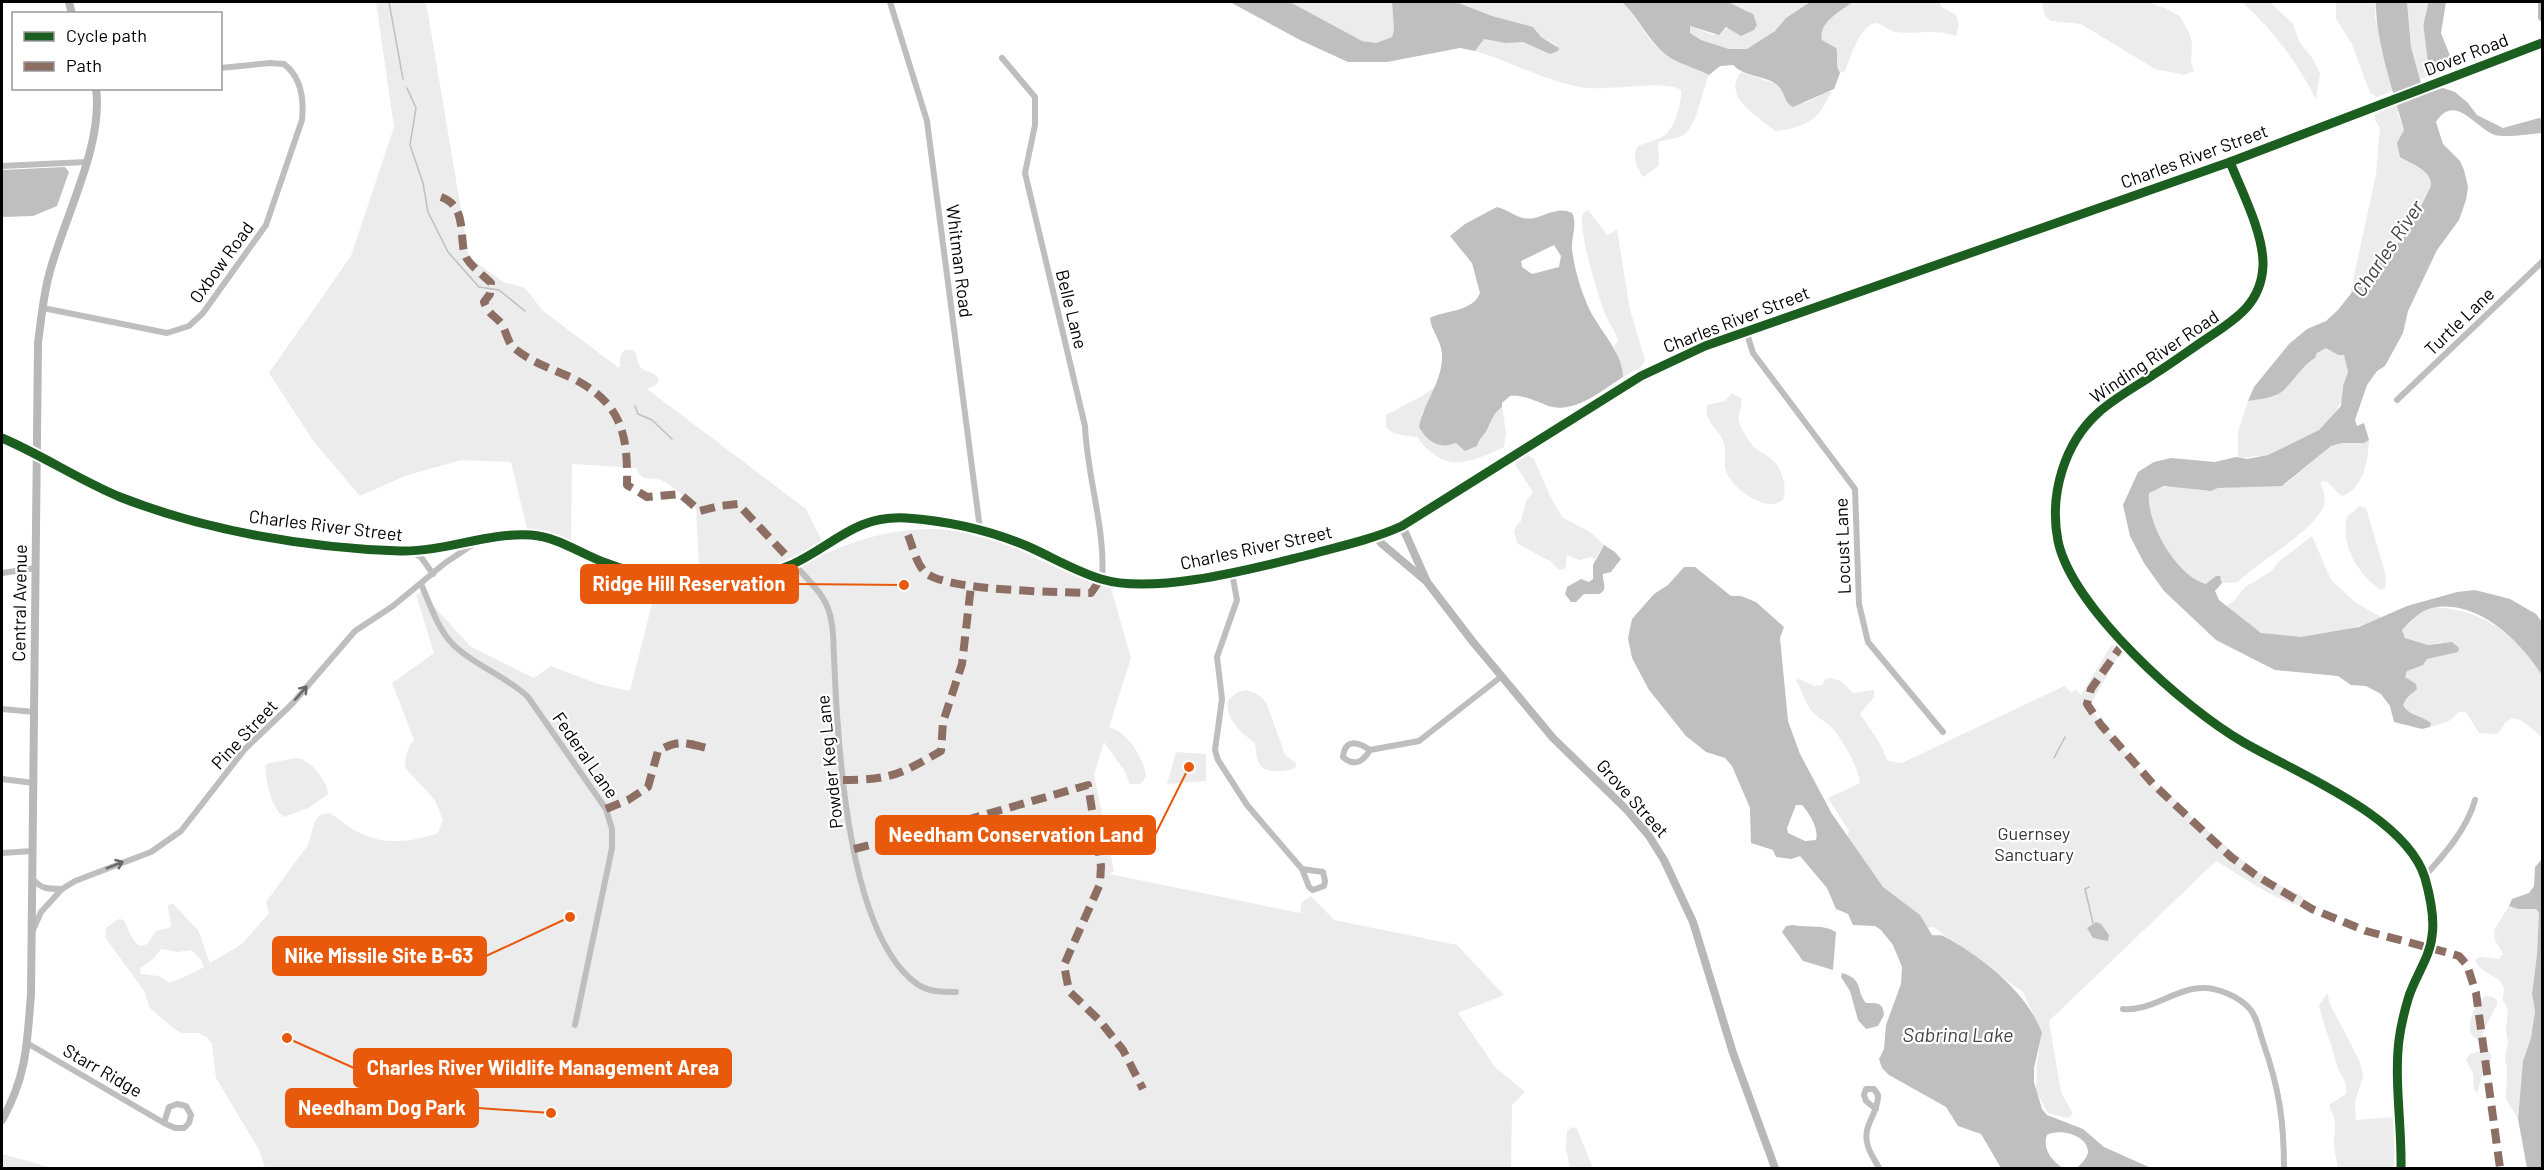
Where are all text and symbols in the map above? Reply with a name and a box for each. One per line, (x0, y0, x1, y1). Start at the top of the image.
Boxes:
legend (12, 12, 222, 90)
text: Cycle path (66, 24, 147, 46)
street label: Dover Road (2421, 28, 2511, 80)
text: Path (66, 54, 102, 76)
street label: Charles River Street (2117, 119, 2271, 193)
water label: Charles River (2346, 195, 2428, 301)
street label: Whitman Road (942, 203, 978, 319)
street label: Oxbow Road (184, 217, 258, 307)
street label: Belle Lane (1052, 267, 1092, 351)
street label: Charles River Street (1660, 281, 1812, 357)
street label: Turtle Lane (2420, 282, 2498, 360)
street label: Winding River Road (2085, 305, 2223, 407)
street label: Locust Lane (1829, 497, 1855, 595)
street label: Charles River Street (248, 505, 404, 545)
street label: Charles River Street (1178, 520, 1334, 574)
street label: Central Avenue (7, 544, 31, 662)
callout: Ridge Hill Reservation (581, 565, 798, 603)
text: Ridge Hill Reservation (593, 571, 785, 595)
one-way arrow (294, 686, 308, 702)
street label: Powder Keg Lane (811, 694, 847, 830)
street label: Pine Street (206, 695, 282, 773)
street label: Federal Lane (548, 707, 624, 803)
street label: Grove Street (1592, 754, 1674, 842)
callout: Needham Conservation Land (876, 816, 1155, 854)
text: Needham Conservation Land (889, 822, 1143, 846)
park label: Guernsey Sanctuary (1994, 822, 2074, 865)
one-way arrow (105, 859, 124, 870)
callout: Nike Missile Site B-63 (273, 937, 486, 975)
text: Nike Missile Site B-63 (285, 943, 473, 967)
water label: Sabrina Lake (1903, 1022, 2013, 1046)
street label: Starr Ridge (60, 1039, 146, 1101)
callout: Charles River Wildlife Management Area (354, 1049, 731, 1087)
text: Charles River Wildlife Management Area (367, 1055, 719, 1079)
callout: Needham Dog Park (286, 1089, 478, 1127)
text: Needham Dog Park (298, 1095, 466, 1119)

